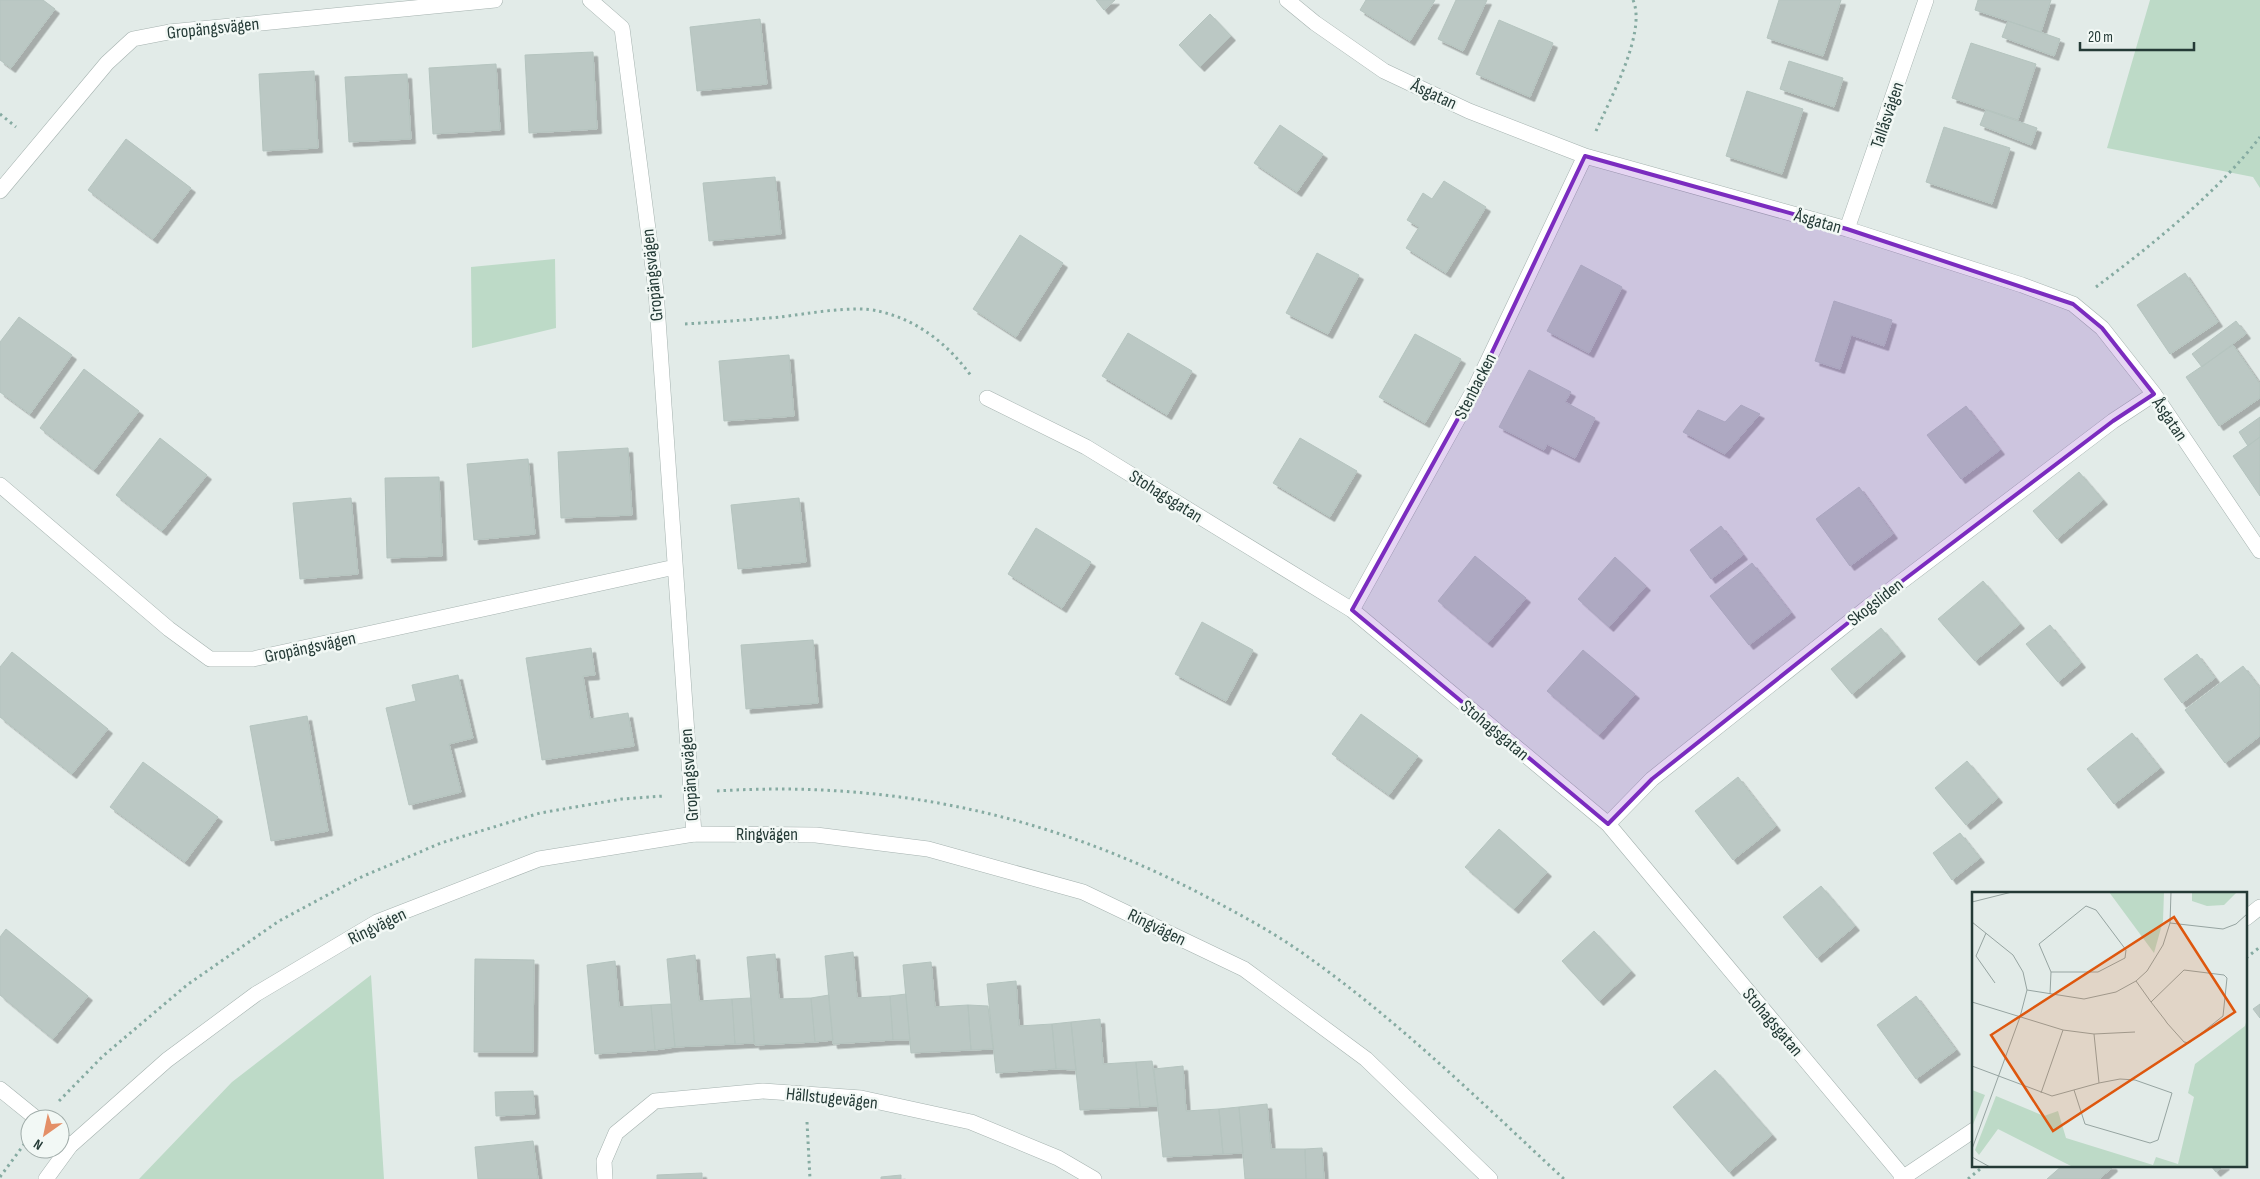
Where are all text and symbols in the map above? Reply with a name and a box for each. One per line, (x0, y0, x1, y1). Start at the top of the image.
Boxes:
street label: Gropängsvägen (166, 13, 260, 44)
scale bar (2080, 20, 2194, 52)
text: 20 m (2088, 28, 2113, 47)
street label: Åsgatan (1407, 74, 1460, 114)
street label: Tallåsvägen (1866, 79, 1909, 151)
street label: Åsgatan (1791, 204, 1844, 238)
street label: Gropängsvägen (637, 228, 668, 322)
street label: Stenbacken (1450, 350, 1501, 423)
street label: Åsgatan (2147, 393, 2192, 445)
street label: Stohagsgatan (1125, 466, 1206, 527)
street label: Skogsliden (1843, 574, 1907, 631)
street label: Gropängsvägen (263, 628, 358, 667)
street label: Stohagsgatan (1456, 696, 1533, 765)
street label: Gropängsvägen (676, 728, 703, 822)
street label: Ringvägen (736, 824, 798, 845)
inset map (1972, 892, 2248, 1166)
street label: Ringvägen (345, 903, 410, 949)
street label: Ringvägen (1124, 904, 1189, 950)
street label: Stohagsgatan (1738, 984, 1807, 1061)
street label: Hällstugevägen (785, 1083, 879, 1114)
north arrow (20, 1109, 70, 1159)
text: N (30, 1135, 46, 1154)

